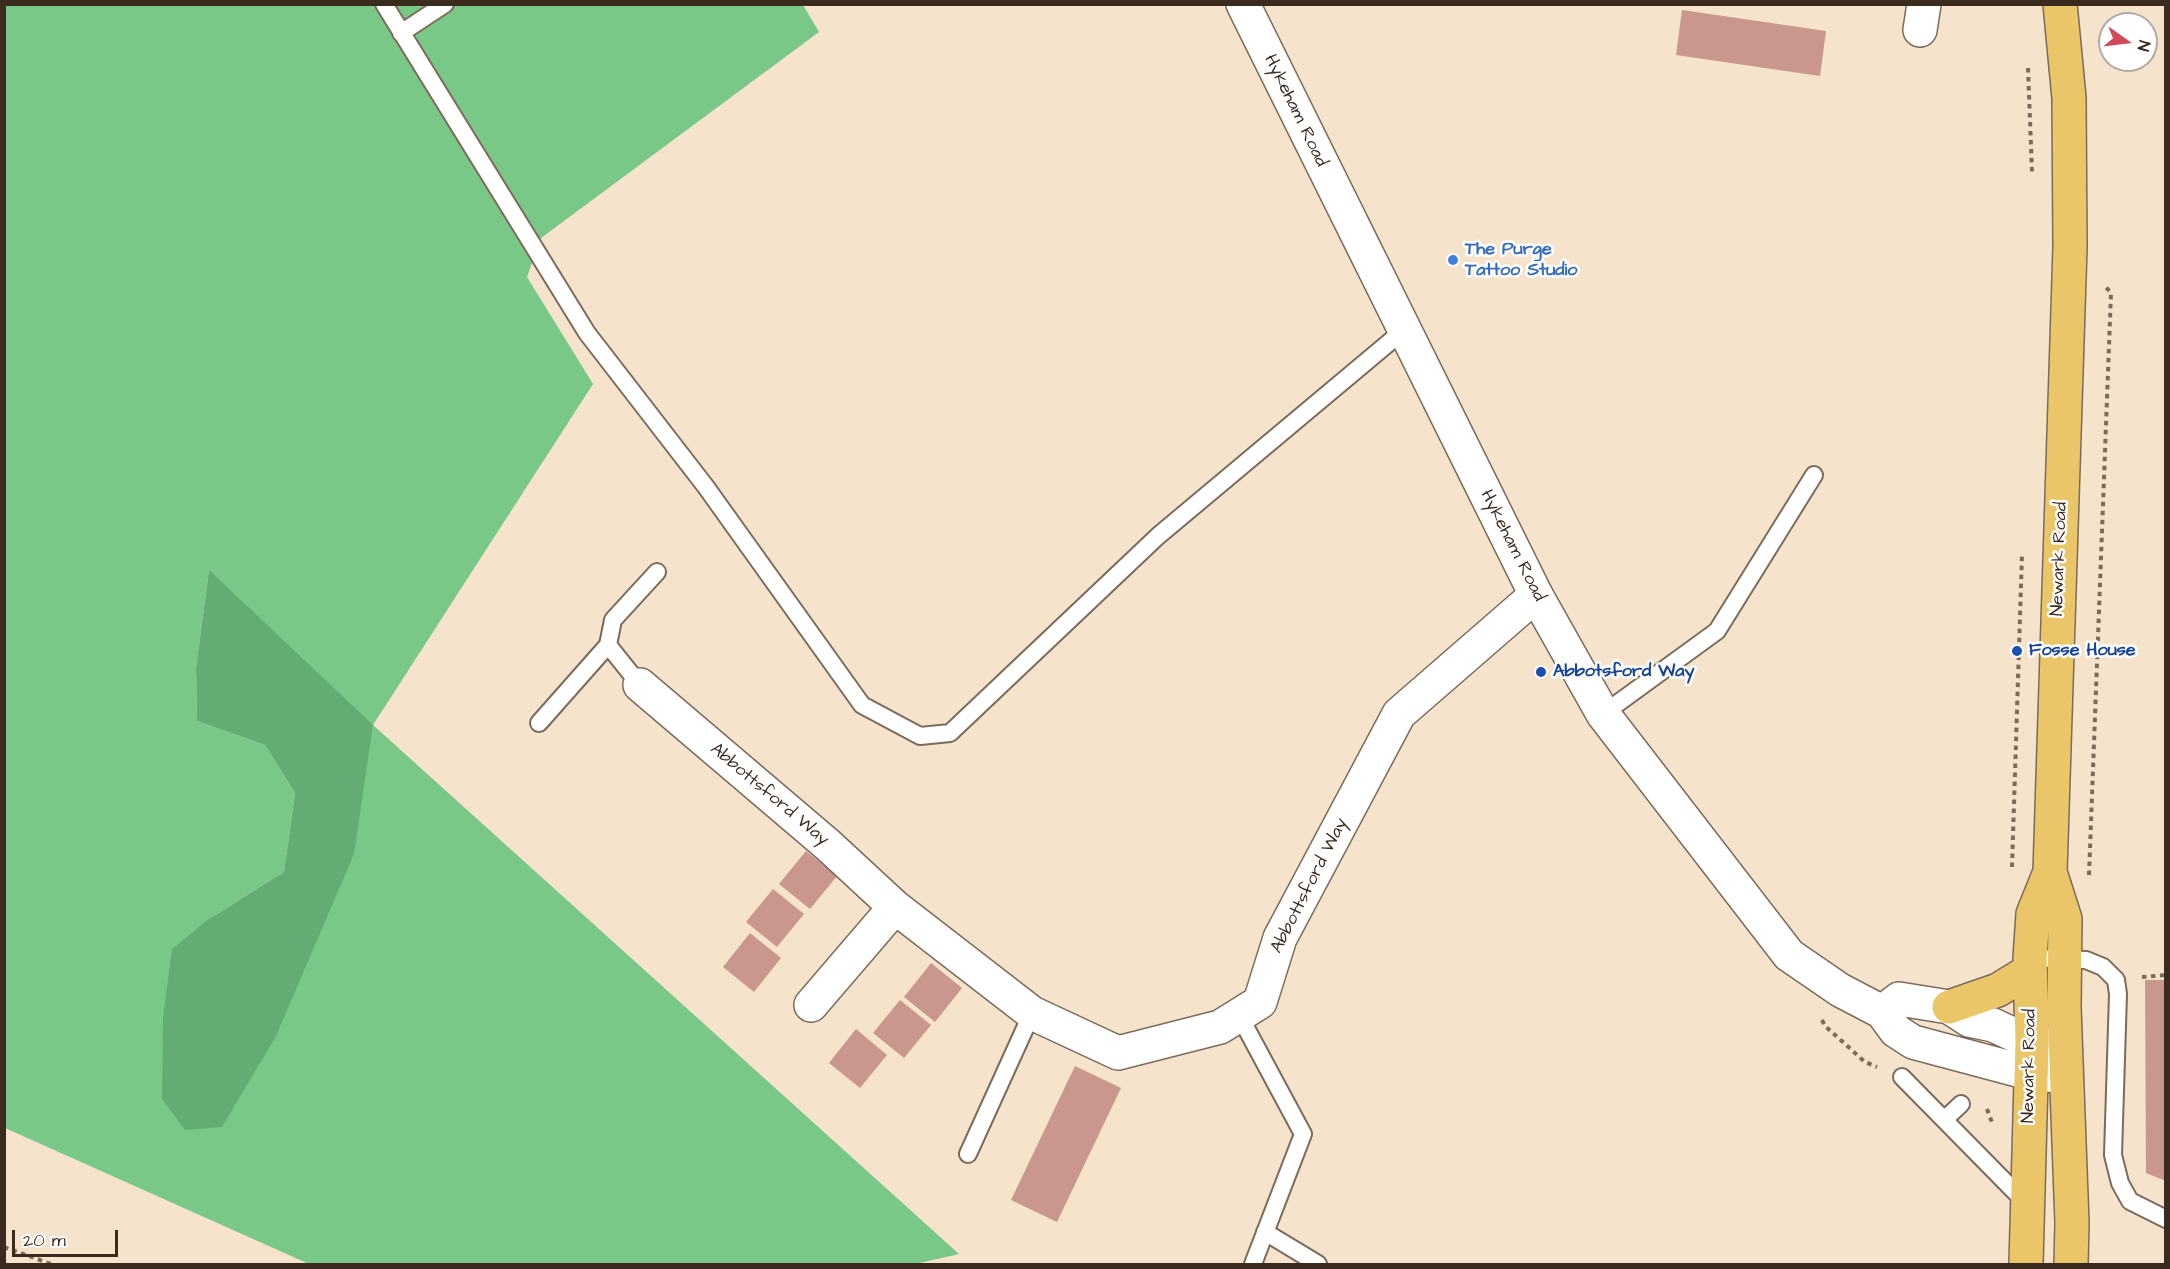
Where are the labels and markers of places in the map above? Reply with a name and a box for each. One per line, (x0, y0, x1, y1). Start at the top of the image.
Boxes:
place label: The Purge Tattoo Studio (1465, 239, 1577, 282)
marker: The Purge Tattoo Studio (1446, 253, 1460, 267)
place label: Fosse House (2029, 640, 2136, 662)
marker: Fosse House (2010, 644, 2024, 658)
place label: Abbotsford Way (1553, 661, 1694, 683)
marker: Abbotsford Way (1534, 665, 1548, 679)

